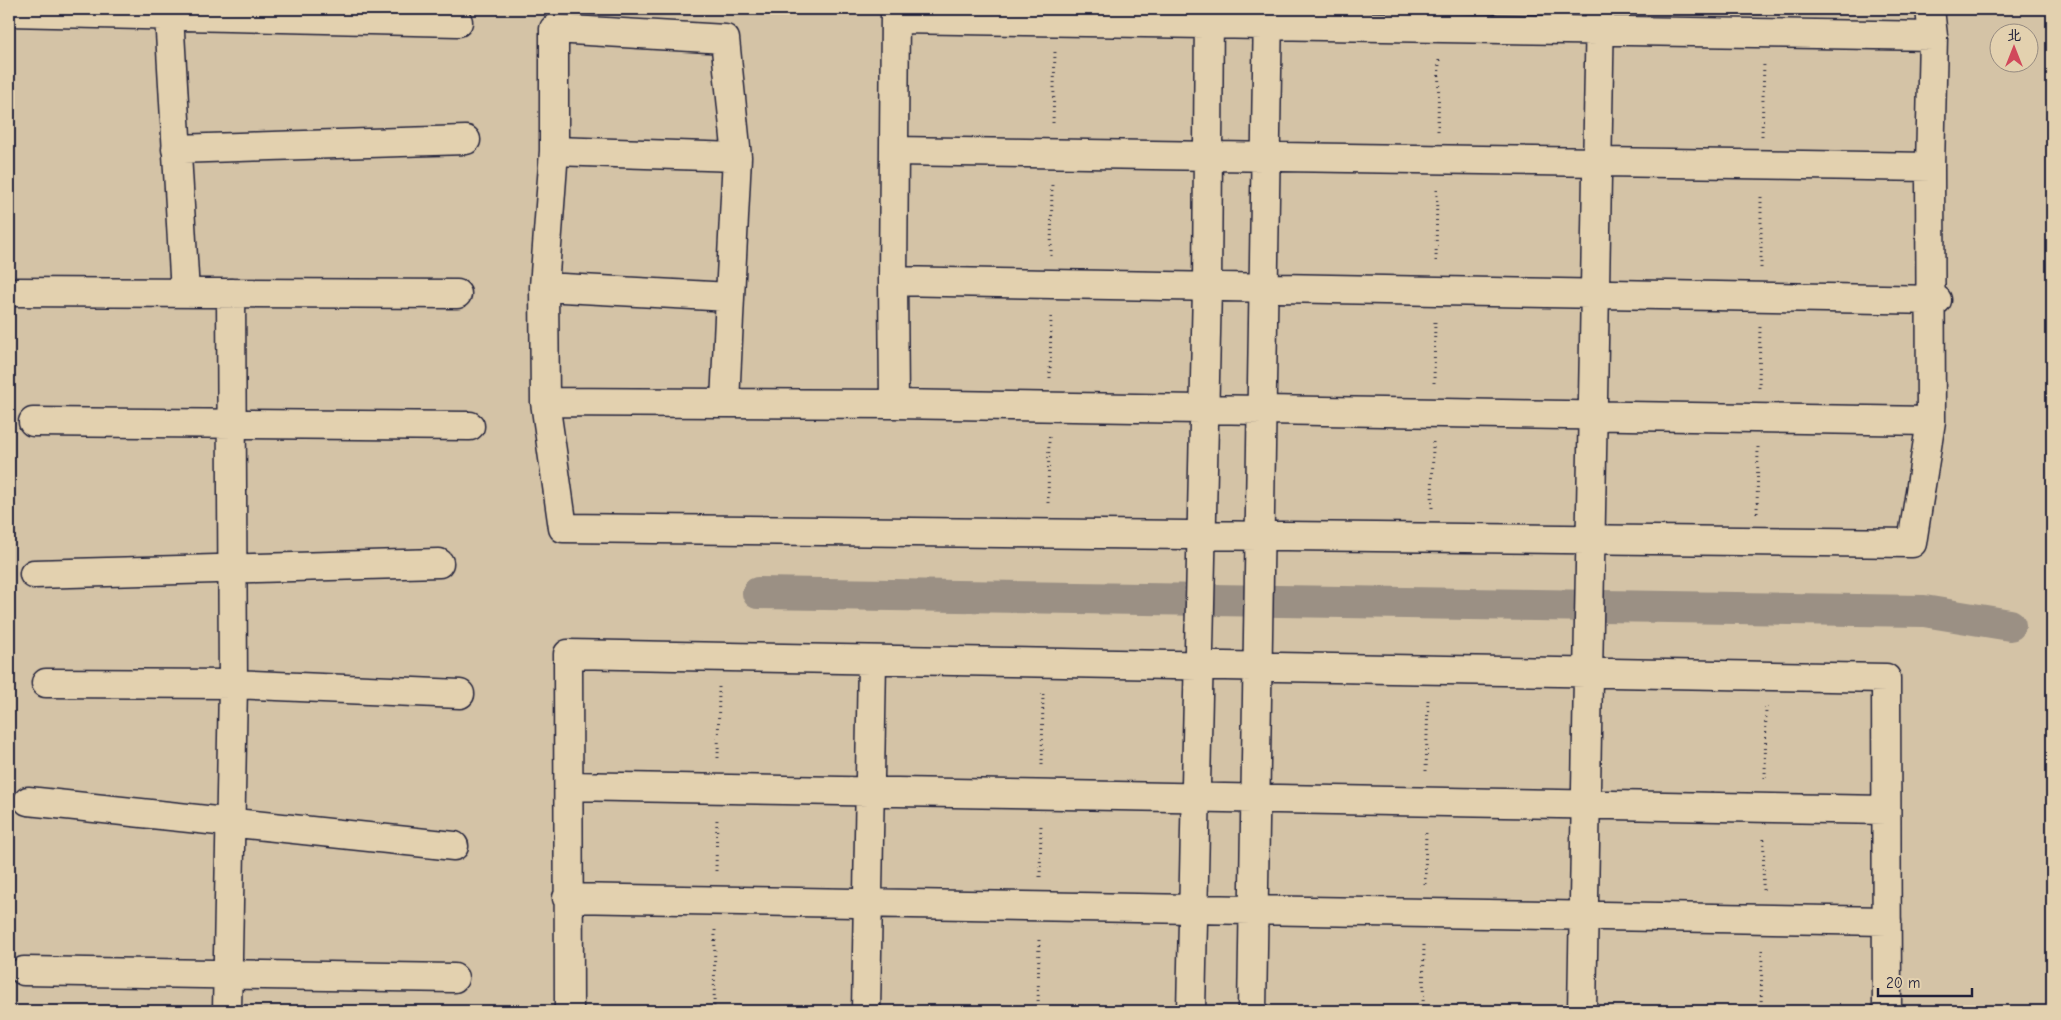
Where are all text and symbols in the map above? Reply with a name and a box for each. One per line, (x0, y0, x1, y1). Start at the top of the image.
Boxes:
north arrow (1988, 22, 2038, 72)
text: 北 (2007, 27, 2021, 44)
scale bar (1878, 965, 1972, 997)
text: 20 m (1886, 974, 1920, 992)

